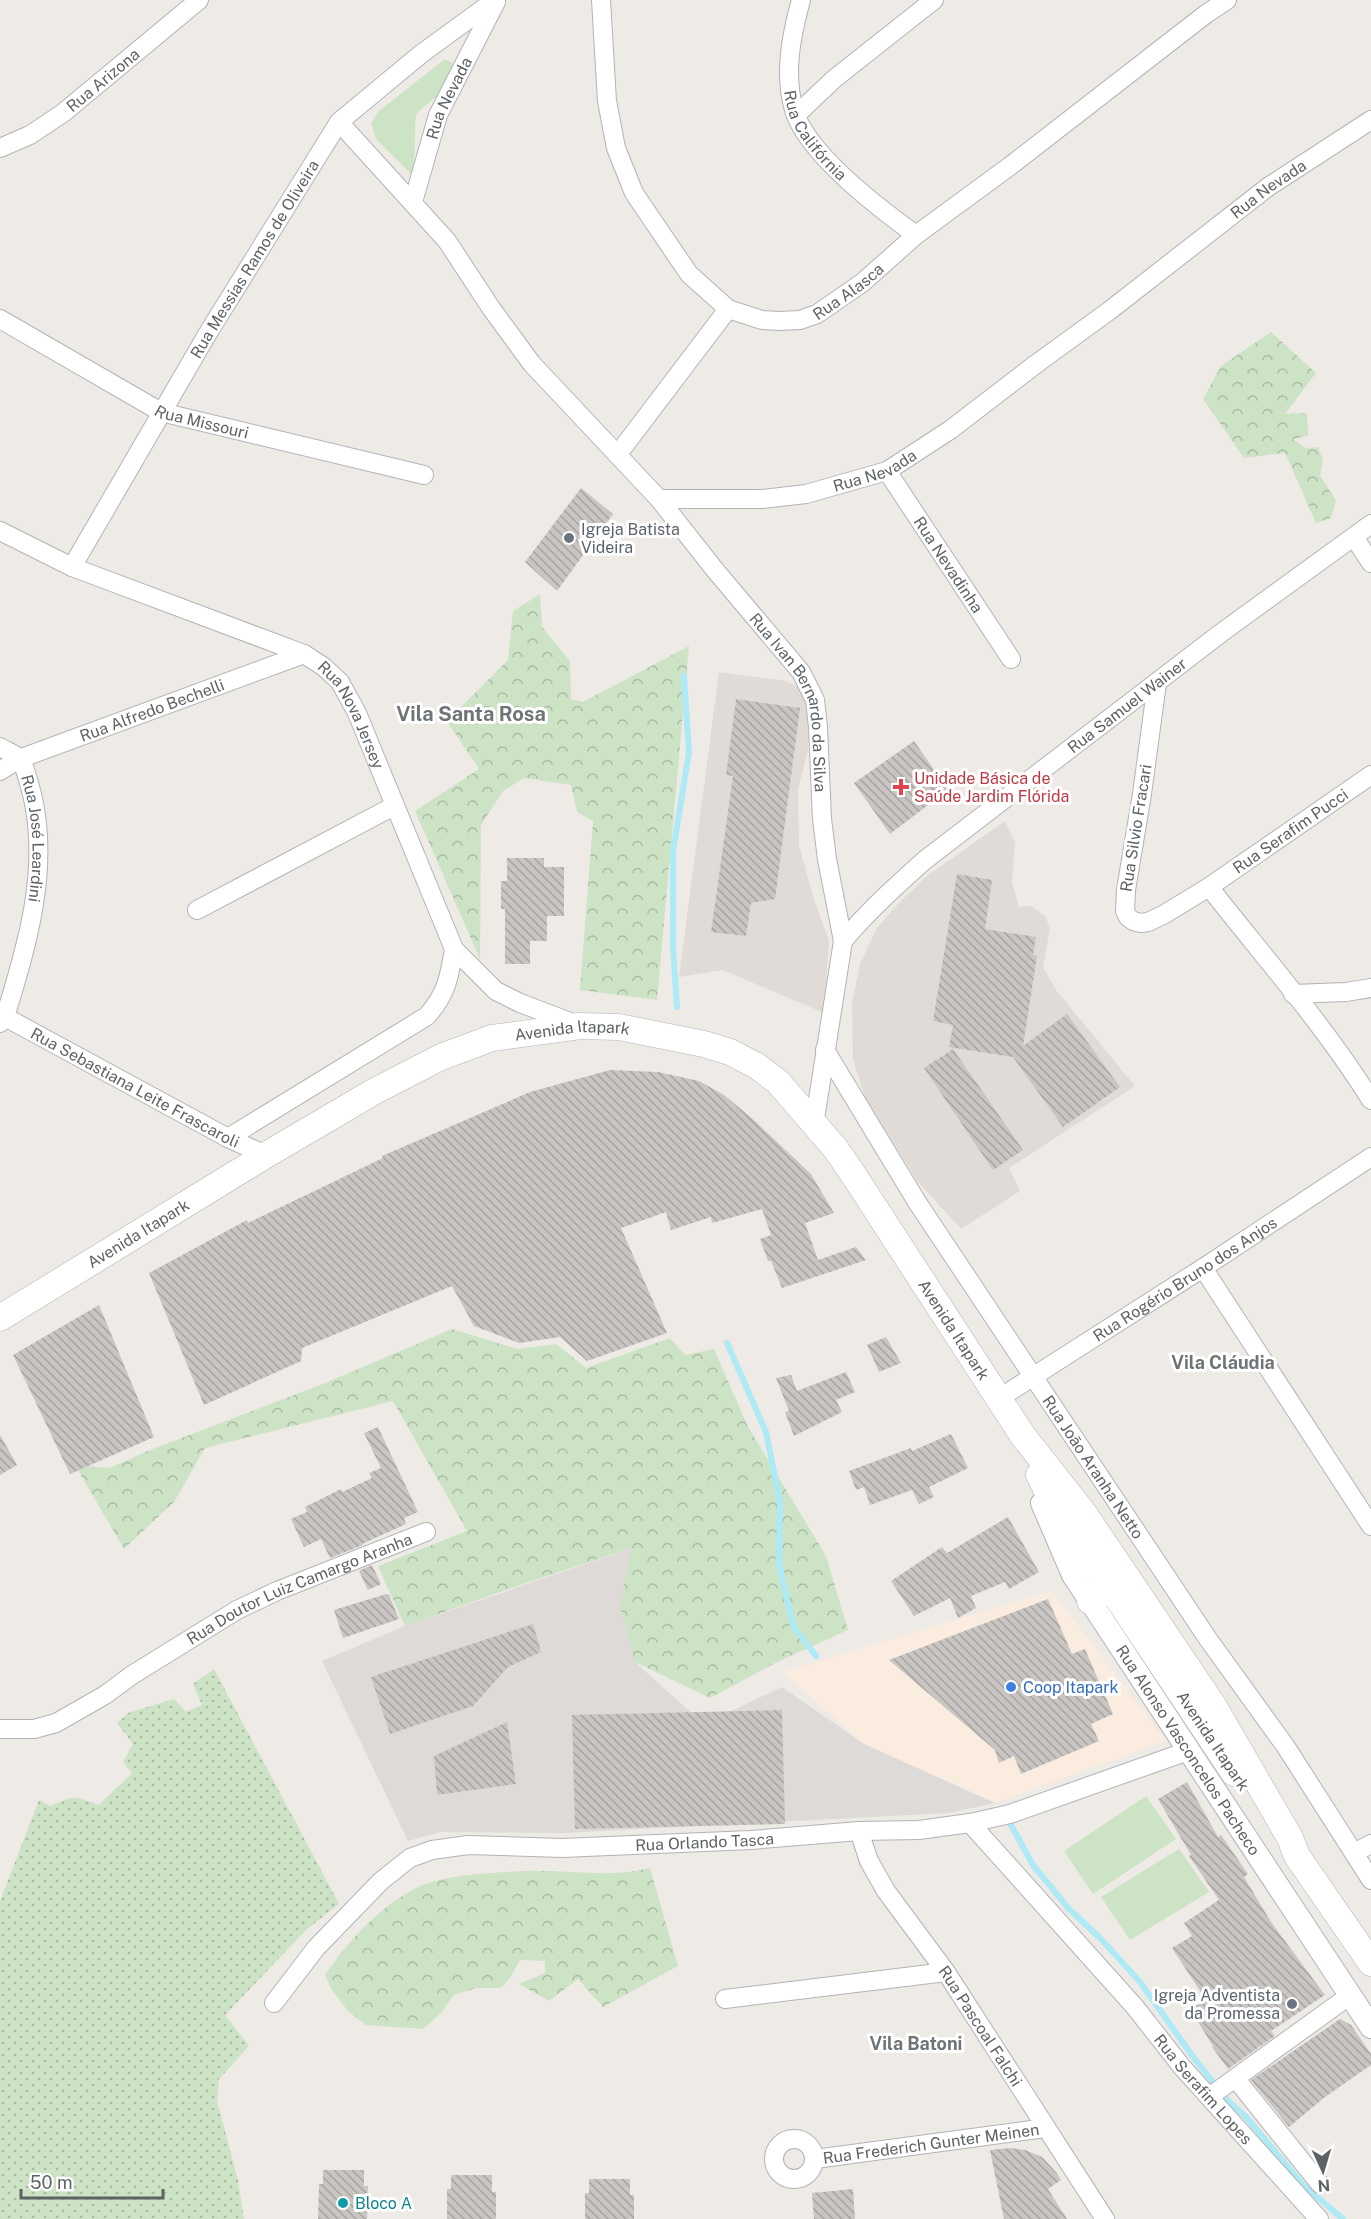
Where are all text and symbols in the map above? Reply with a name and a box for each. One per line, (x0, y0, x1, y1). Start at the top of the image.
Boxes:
street label: Rua Arizona (62, 44, 143, 116)
street label: Rua Nevada (422, 54, 476, 142)
street label: Rua Califórnia (781, 89, 851, 184)
street label: Rua Nevada (1226, 155, 1310, 222)
street label: Rua Messias Ramos de Oliveira (186, 156, 323, 361)
street label: Rua Alasca (809, 259, 887, 324)
street label: Rua Missouri (151, 401, 251, 442)
street label: Rua Nevada (831, 445, 920, 495)
street label: Rua Nevadinha (910, 513, 987, 616)
place label: Igreja Batista Videira (581, 520, 680, 557)
marker: Igreja Batista Videira (562, 531, 576, 545)
street label: Rua Ivan Bernardo da Silva (746, 609, 830, 792)
street label: Rua Samuel Wainer (1064, 654, 1190, 757)
street label: Rua Nova Jersey (314, 657, 388, 772)
street label: Rua Alfredo Bechelli (77, 675, 227, 745)
district label: Vila Santa Rosa (396, 702, 546, 726)
street label: Rua Silvio Fracari (1117, 763, 1155, 893)
place label: Unidade Básica de Saúde Jardim Flórida (914, 769, 1069, 806)
street label: Rua José Leardini (18, 772, 48, 904)
marker: Unidade Básica de Saúde Jardim Flórida (892, 778, 910, 796)
street label: Rua Serafim Pucci (1229, 784, 1352, 877)
street label: Avenida Itapark (514, 1016, 632, 1044)
street label: Rua Sebastiana Leite Frascaroli (28, 1023, 242, 1151)
street label: Avenida Itapark (84, 1195, 193, 1272)
street label: Rua Rogério Bruno dos Anjos (1089, 1213, 1280, 1345)
street label: Avenida Itapark (914, 1276, 994, 1384)
district label: Vila Cláudia (1171, 1352, 1275, 1373)
street label: Rua João Aranha Netto (1039, 1392, 1148, 1542)
street label: Rua Doutor Luiz Camargo Aranha (183, 1529, 415, 1648)
street label: Rua Alonso Vasconcelos Pacheco (1112, 1641, 1265, 1859)
place label: Coop Itapark (1023, 1678, 1118, 1697)
marker: Coop Itapark (1004, 1680, 1018, 1694)
street label: Avenida Itapark (1173, 1688, 1253, 1794)
street label: Rua Orlando Tasca (635, 1829, 775, 1854)
street label: Rua Pascoal Falchi (935, 1962, 1026, 2090)
place label: Igreja Adventista da Promessa (1154, 1986, 1280, 2023)
marker: Igreja Adventista da Promessa (1285, 1997, 1299, 2011)
street label: Rua Serafim Lopes (1150, 2030, 1256, 2148)
district label: Vila Batoni (870, 2033, 962, 2054)
street label: Rua Frederich Gunter Meinen (822, 2120, 1040, 2167)
north arrow (1293, 2141, 1353, 2201)
scale bar (21, 2162, 164, 2200)
text: 50 m (30, 2172, 73, 2193)
text: N (1317, 2176, 1331, 2195)
place label: Bloco A (355, 2194, 412, 2213)
marker: Bloco A (336, 2196, 350, 2210)

